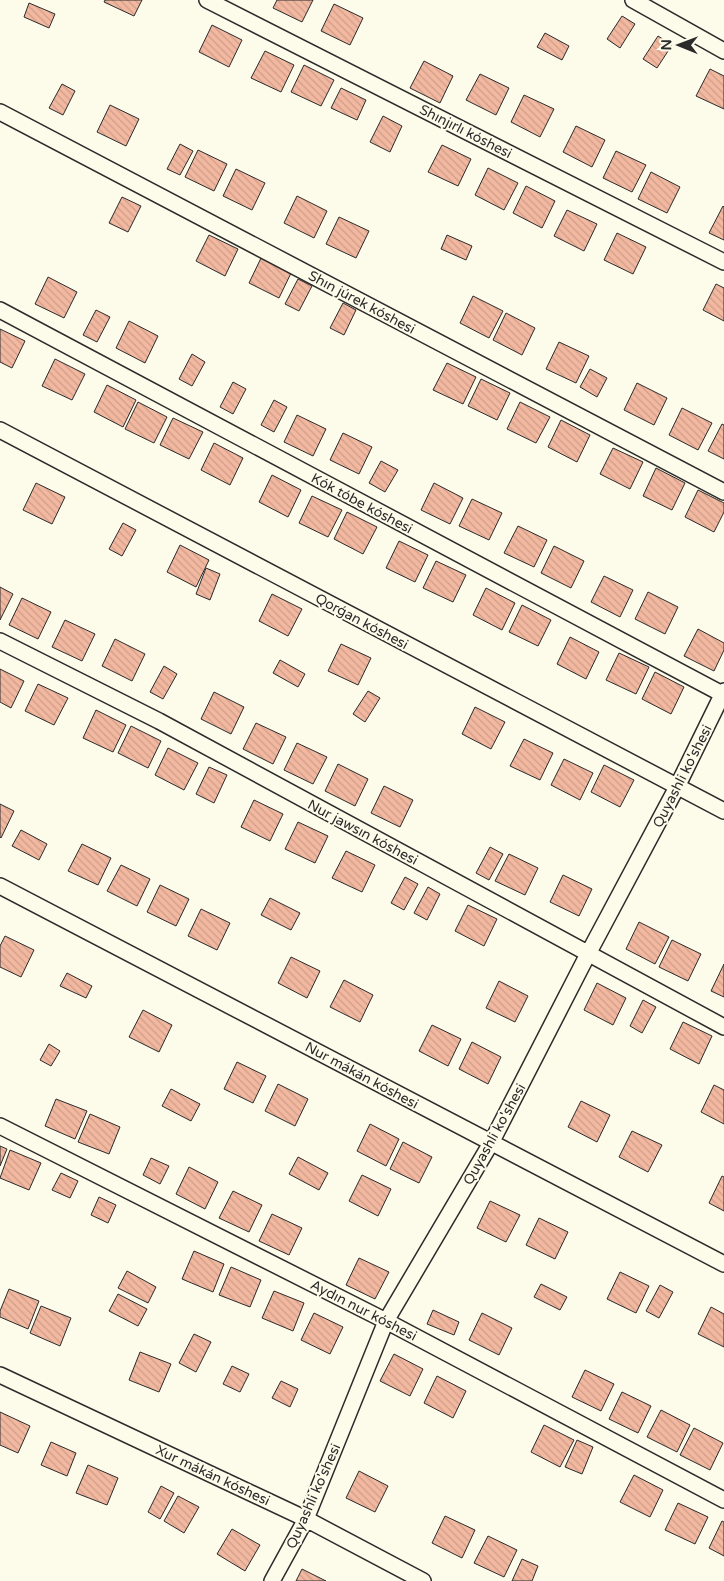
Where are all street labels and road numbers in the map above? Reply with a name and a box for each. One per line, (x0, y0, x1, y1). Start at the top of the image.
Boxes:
street label: Shınjırlı kóshesi (417, 101, 515, 162)
street label: Shın júrek kóshesi (305, 267, 418, 338)
street label: Kók tóbe kóshesi (308, 469, 416, 537)
street label: Qorǵan kóshesi (312, 590, 411, 653)
street label: Quyashli ko'shesi (649, 722, 716, 831)
street label: Nur jawsın kóshesi (305, 796, 421, 869)
street label: Nur mákán kóshesi (302, 1038, 421, 1113)
street label: Quyashli ko'shesi (460, 1081, 529, 1188)
street label: Aydın nur kóshesi (308, 1276, 420, 1345)
street label: Quyashli ko'shesi (283, 1441, 344, 1551)
street label: Xur mákán kóshesi (153, 1442, 273, 1509)

